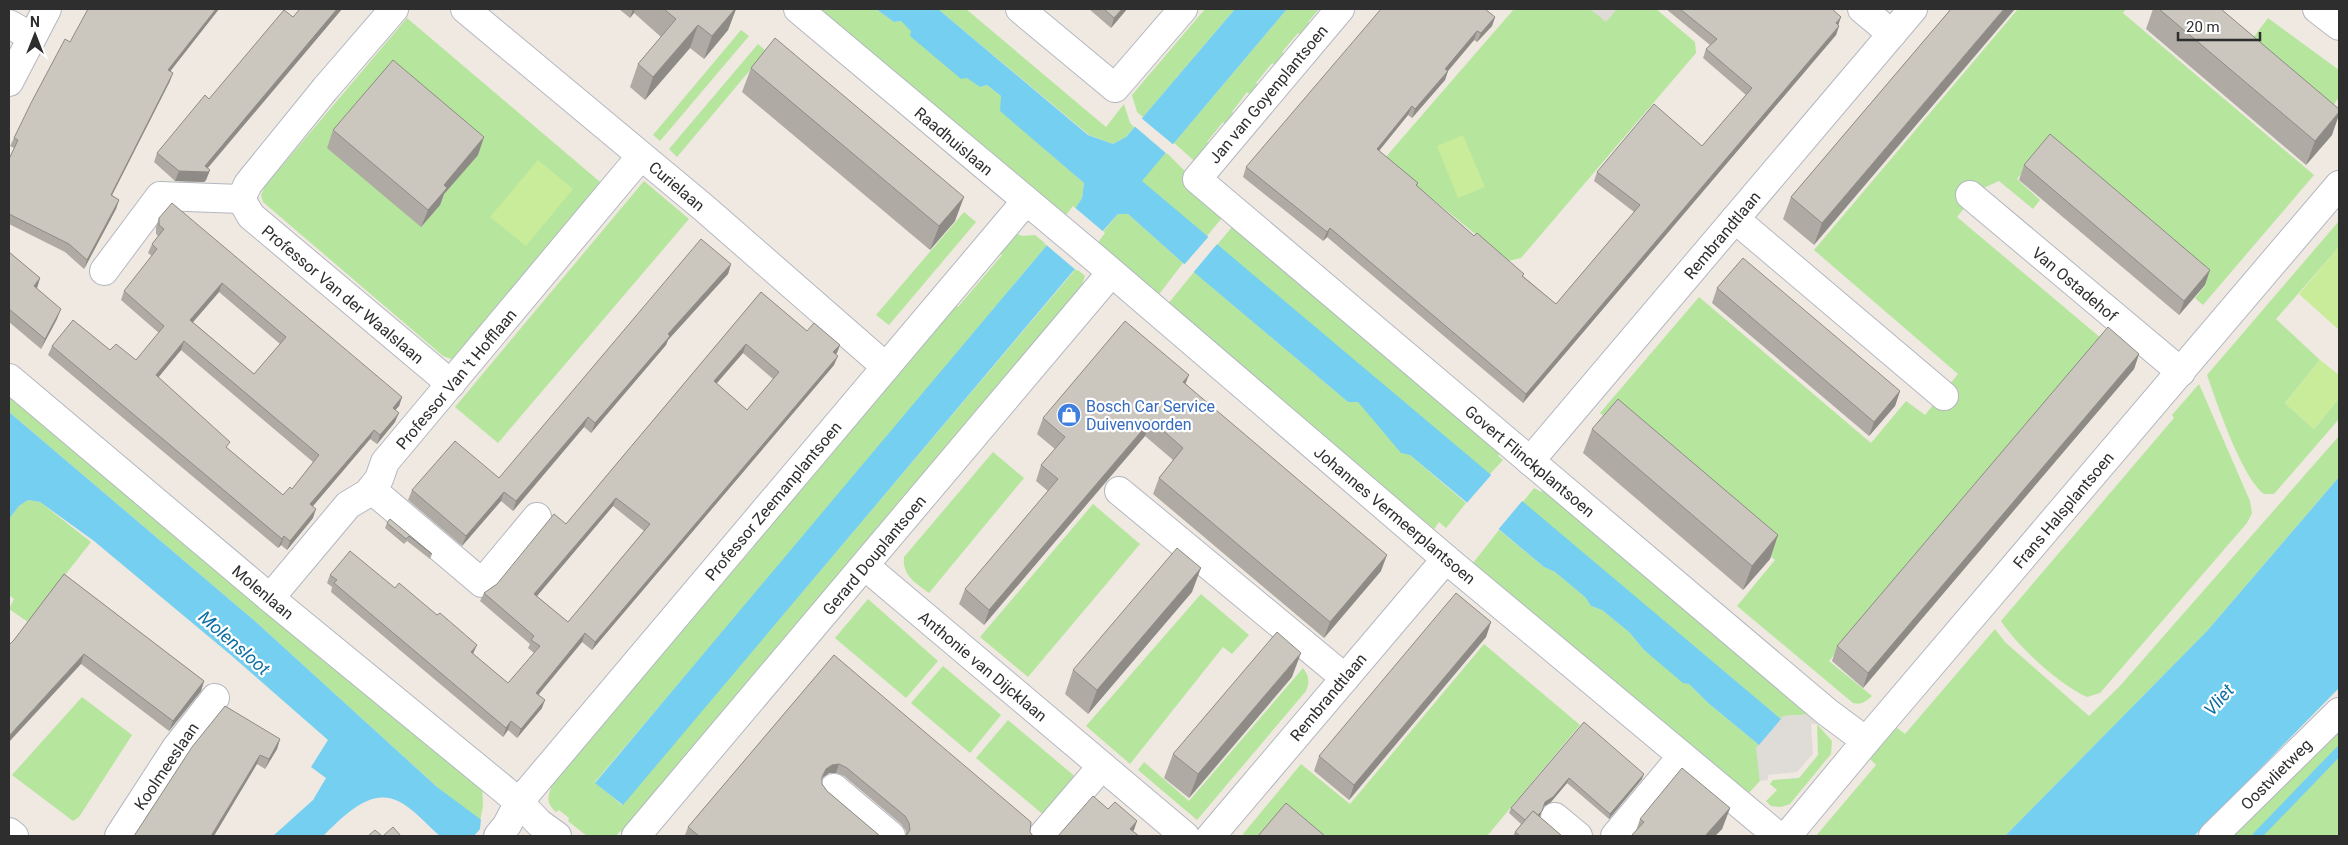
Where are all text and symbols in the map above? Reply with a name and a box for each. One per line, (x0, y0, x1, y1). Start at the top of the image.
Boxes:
north arrow (10, 10, 60, 60)
scale bar (2178, 10, 2260, 42)
text: N (30, 14, 40, 30)
text: 20 m (2186, 18, 2220, 36)
street label: Jan van Goyenplantsoen (1205, 21, 1332, 167)
street label: Raadhuislaan (911, 103, 997, 180)
street label: Curielaan (645, 158, 709, 215)
street label: Rembrandtlaan (1680, 188, 1765, 283)
street label: Professor Van der Waalslaan (258, 221, 427, 368)
street label: Van Ostadehof (2028, 243, 2122, 326)
street label: Professor Van 't Hofflaan (392, 305, 521, 453)
place label: Bosch Car Service Duivenvoorden (1086, 397, 1215, 434)
shop icon: Bosch Car Service Duivenvoorden (1056, 402, 1082, 428)
street label: Govert Flinckplantsoen (1461, 402, 1598, 521)
street label: Professor Zeemanplantsoen (701, 418, 845, 585)
street label: Johannes Vermeerplantsoen (1310, 442, 1479, 588)
street label: Frans Halsplantsoen (2009, 448, 2118, 572)
street label: Gerard Douplantsoen (819, 492, 930, 619)
street label: Molenlaan (228, 561, 297, 624)
water label: Molensloot (195, 606, 274, 679)
street label: Anthonie van Dijcklaan (915, 607, 1051, 726)
street label: Rembrandtlaan (1286, 650, 1371, 745)
water label: Vliet (2199, 680, 2238, 720)
street label: Koolmeeslaan (130, 719, 203, 814)
street label: Oostvlietweg (2237, 735, 2316, 814)

